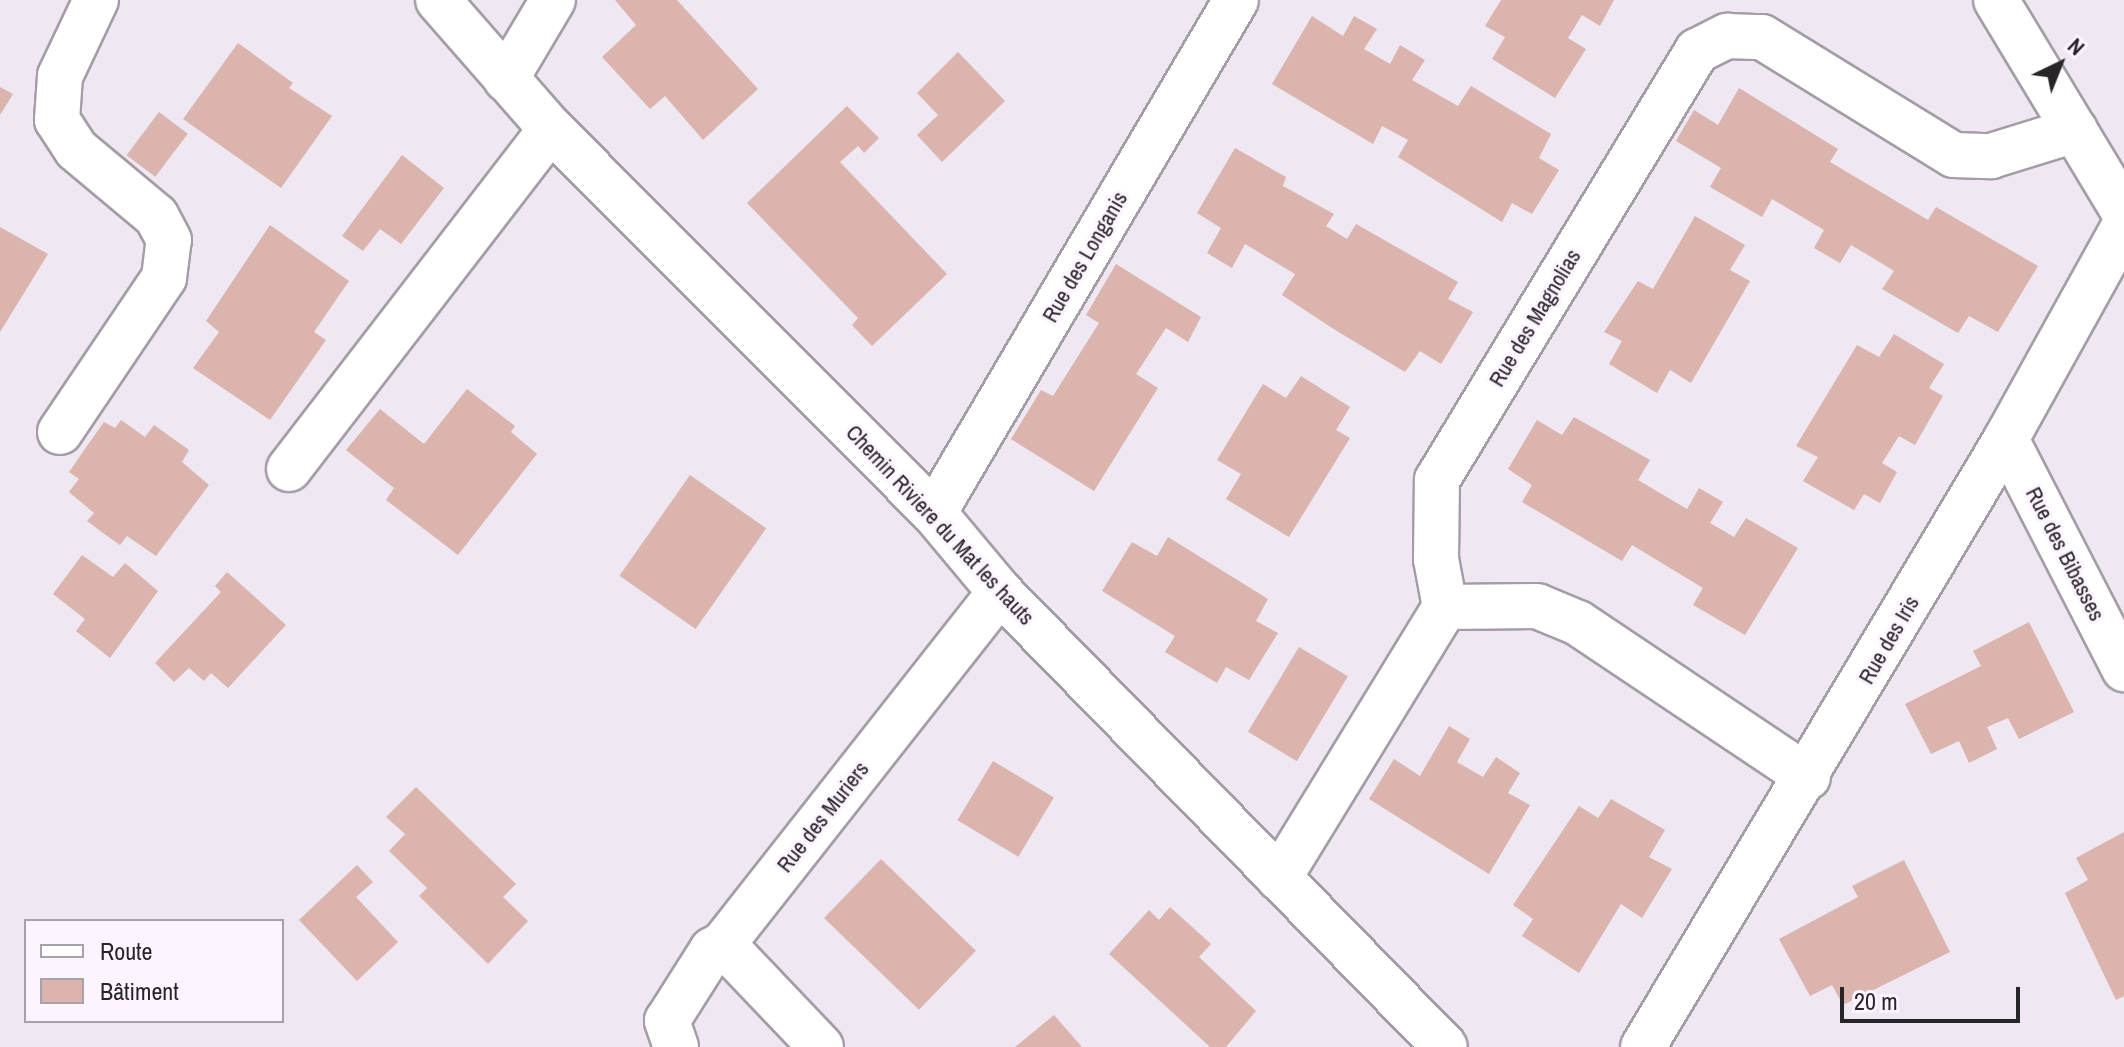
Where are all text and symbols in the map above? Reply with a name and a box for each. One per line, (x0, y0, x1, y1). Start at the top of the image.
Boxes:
north arrow (2020, 24, 2100, 104)
text: N (2061, 31, 2091, 62)
street label: Rue des Longanis (1037, 187, 1133, 327)
street label: Rue des Magnolias (1484, 245, 1586, 391)
street label: Chemin Riviere du Mat les hauts (840, 420, 1040, 630)
street label: Rue des Bibasses (2020, 483, 2110, 625)
street label: Rue des Iris (1853, 591, 1925, 689)
street label: Rue des Muriers (772, 756, 874, 878)
legend (24, 919, 284, 1023)
text: Route (100, 935, 153, 967)
scale bar (1844, 971, 2024, 1021)
text: Bâtiment (100, 975, 179, 1007)
text: 20 m (1854, 985, 1898, 1017)

